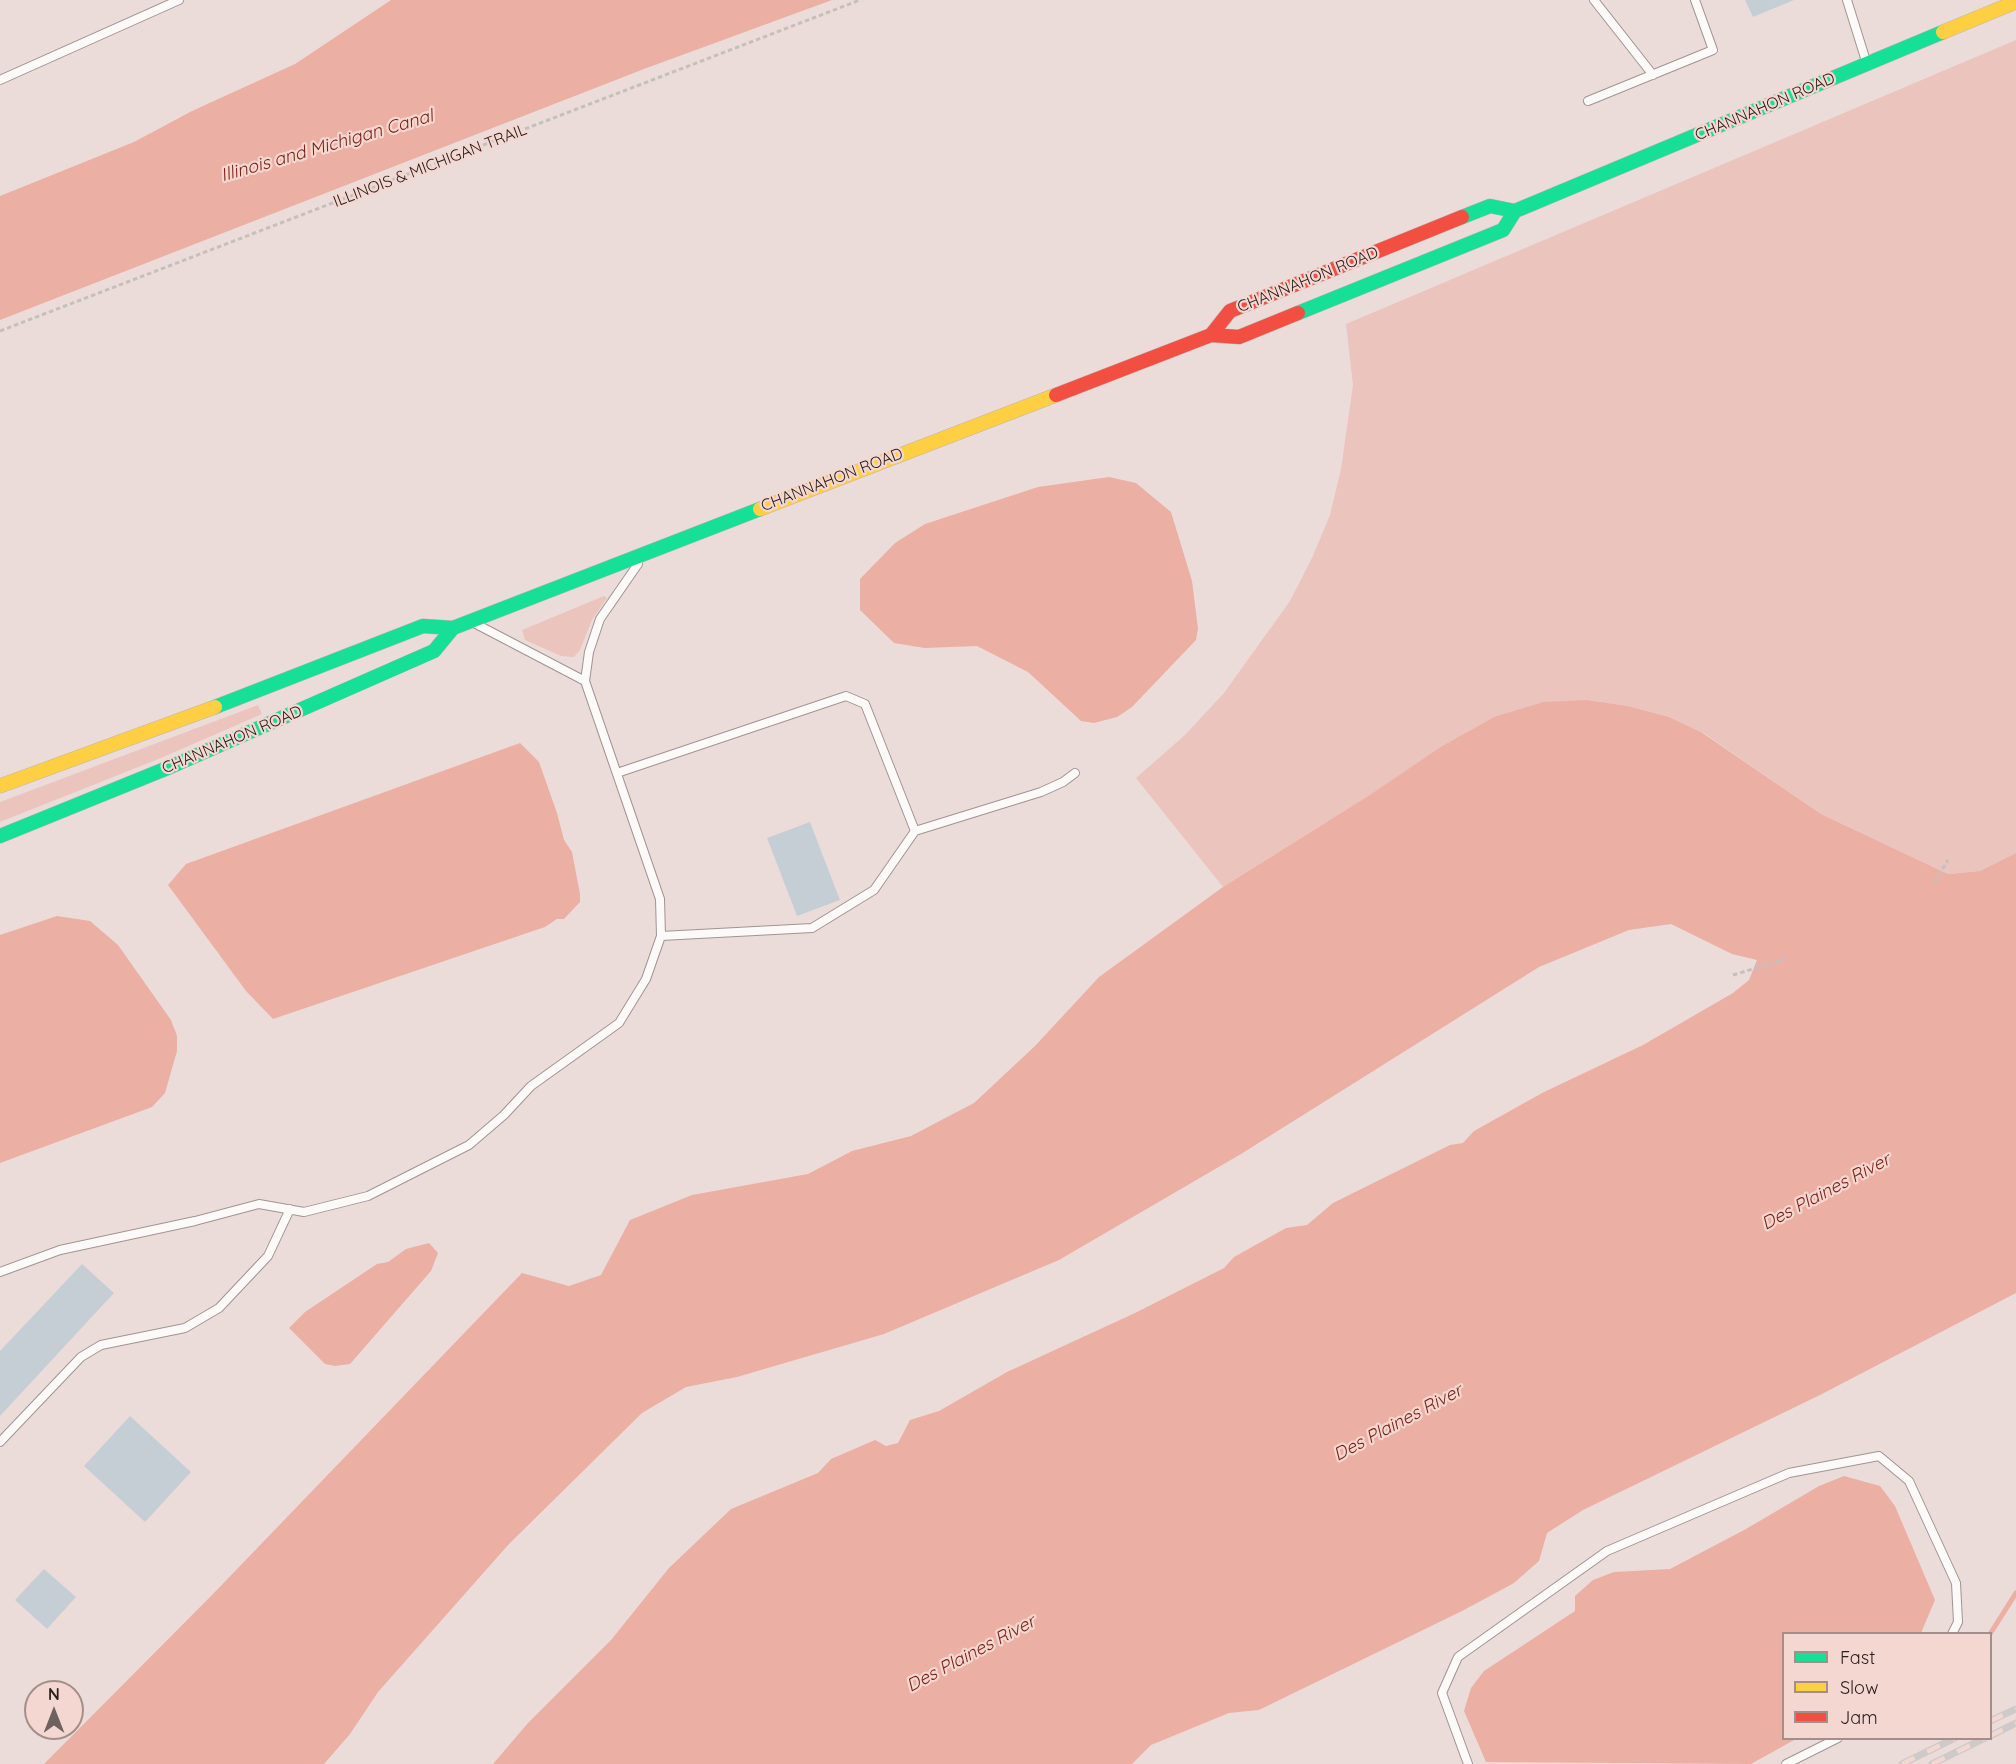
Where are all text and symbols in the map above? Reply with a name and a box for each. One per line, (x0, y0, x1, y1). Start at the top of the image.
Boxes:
street label: CHANNAHON ROAD (1692, 69, 1838, 145)
water label: Illinois and Michigan Canal (218, 105, 436, 187)
street label: ILLINOIS & MICHIGAN TRAIL (331, 120, 529, 212)
street label: CHANNAHON ROAD (1235, 243, 1381, 317)
street label: CHANNAHON ROAD (758, 444, 906, 516)
street label: CHANNAHON ROAD (159, 702, 305, 778)
water label: Des Plaines River (1758, 1149, 1894, 1235)
water label: Des Plaines River (1330, 1380, 1466, 1466)
water label: Des Plaines River (903, 1611, 1039, 1697)
legend (1782, 1632, 1992, 1740)
text: Fast (1840, 1646, 1875, 1669)
text: Slow (1840, 1676, 1878, 1699)
north arrow (24, 1680, 84, 1740)
text: N (48, 1684, 60, 1704)
text: Jam (1840, 1706, 1878, 1729)

